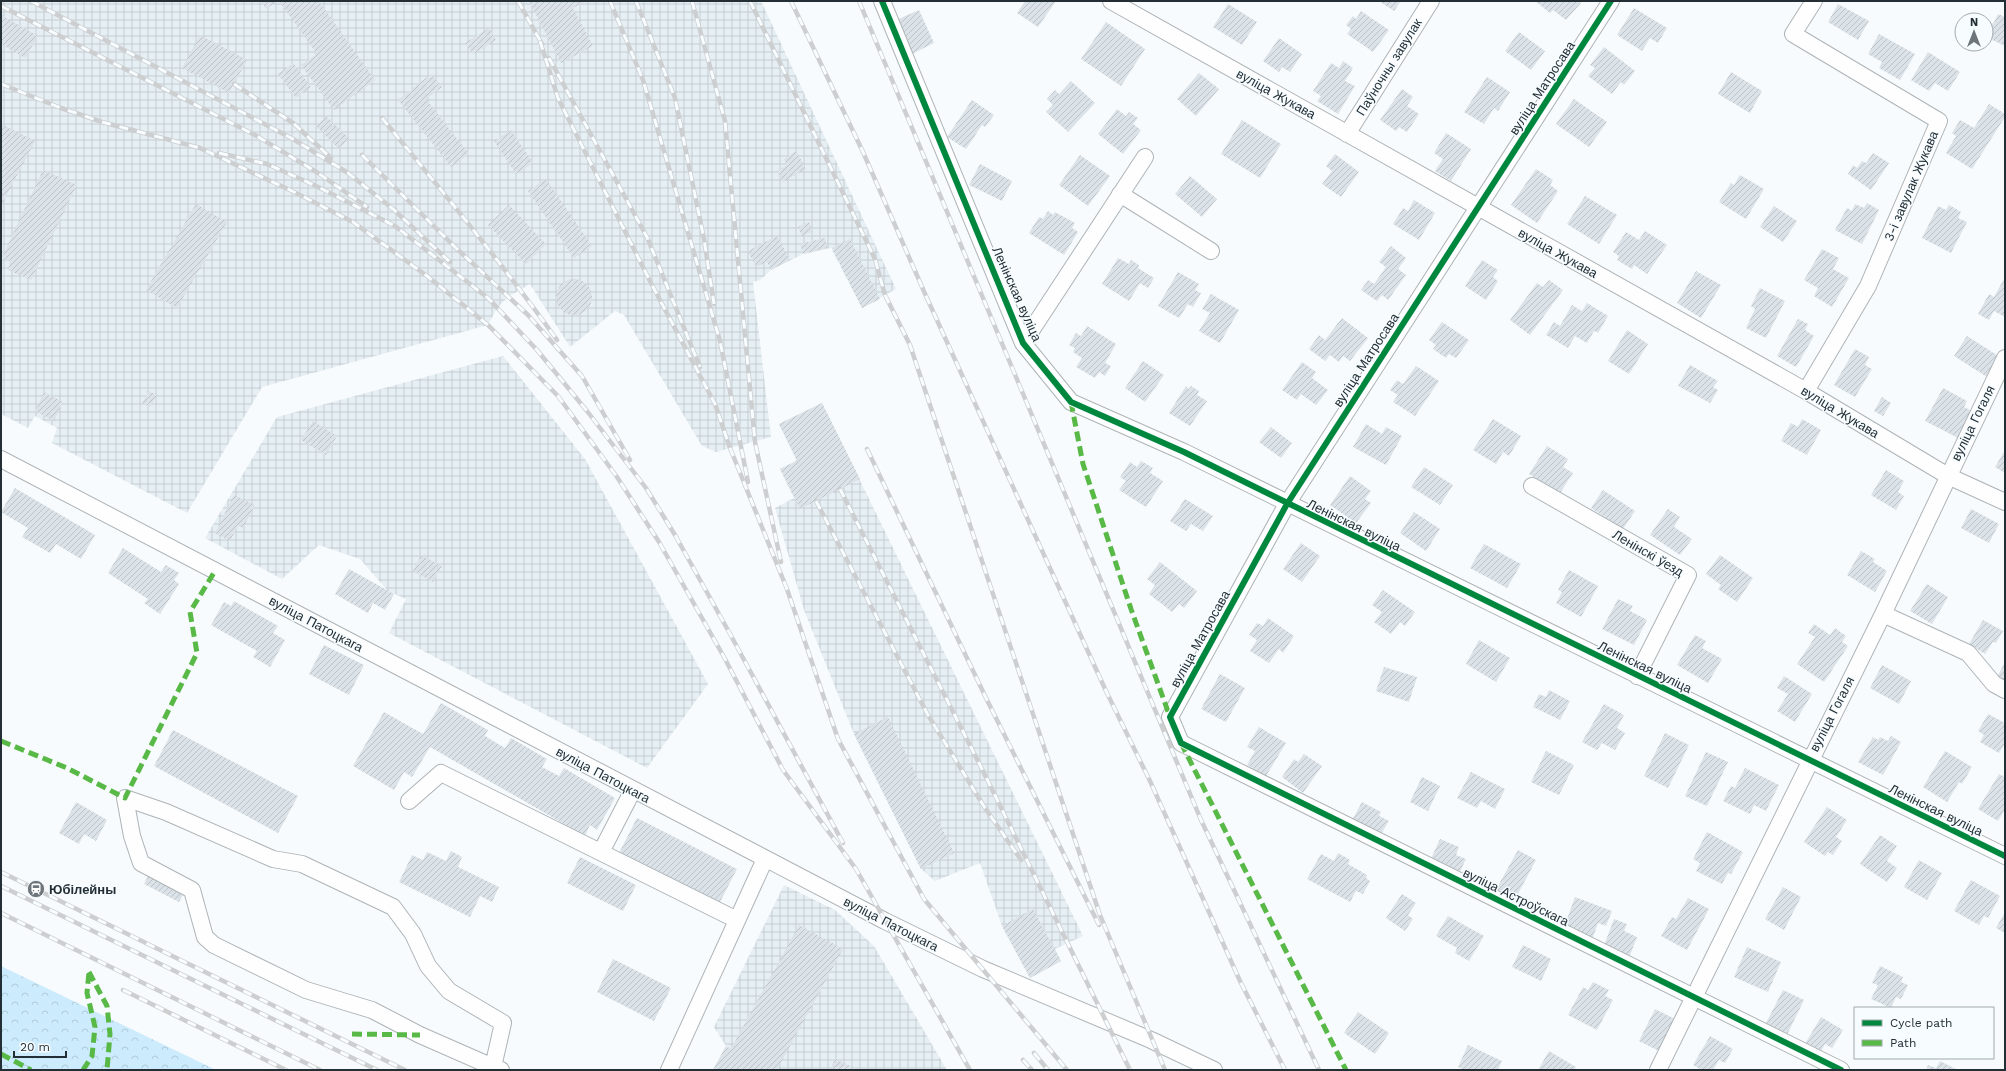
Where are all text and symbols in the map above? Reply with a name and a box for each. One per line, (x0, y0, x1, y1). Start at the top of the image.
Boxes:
north arrow (1954, 12, 1994, 52)
street label: Паўночны завулак (1353, 16, 1425, 118)
text: N (1970, 16, 1978, 29)
street label: вуліца Матросава (1506, 38, 1578, 138)
street label: вуліца Жукава (1234, 66, 1319, 122)
street label: 3-і завулак Жукава (1881, 128, 1941, 243)
street label: вуліца Жукава (1516, 225, 1601, 281)
street label: Ленінская вуліца (989, 244, 1045, 344)
street label: вуліца Матросава (1330, 310, 1402, 410)
street label: вуліца Жукава (1798, 383, 1882, 441)
street label: вуліца Гогаля (1948, 383, 1998, 463)
street label: Ленінская вуліца (1305, 496, 1404, 554)
street label: Ленінскі ўезд (1610, 527, 1686, 580)
street label: вуліца Матросава (1167, 587, 1233, 690)
street label: вуліца Патоцкага (267, 593, 366, 655)
street label: Ленінская вуліца (1596, 638, 1695, 696)
street label: вуліца Гогаля (1807, 674, 1857, 754)
street label: вуліца Патоцкага (554, 744, 653, 806)
street label: Ленінская вуліца (1887, 781, 1986, 839)
street label: вуліца Астроўскага (1461, 865, 1572, 929)
station icon: Юбілейны (26, 879, 46, 899)
place label: Юбілейны (49, 882, 116, 897)
street label: вуліца Патоцкага (841, 894, 941, 955)
legend (1854, 1007, 1994, 1059)
text: Cycle path (1890, 1016, 1952, 1030)
scale bar (14, 1033, 66, 1059)
text: Path (1890, 1036, 1916, 1050)
text: 20 m (20, 1040, 50, 1054)

